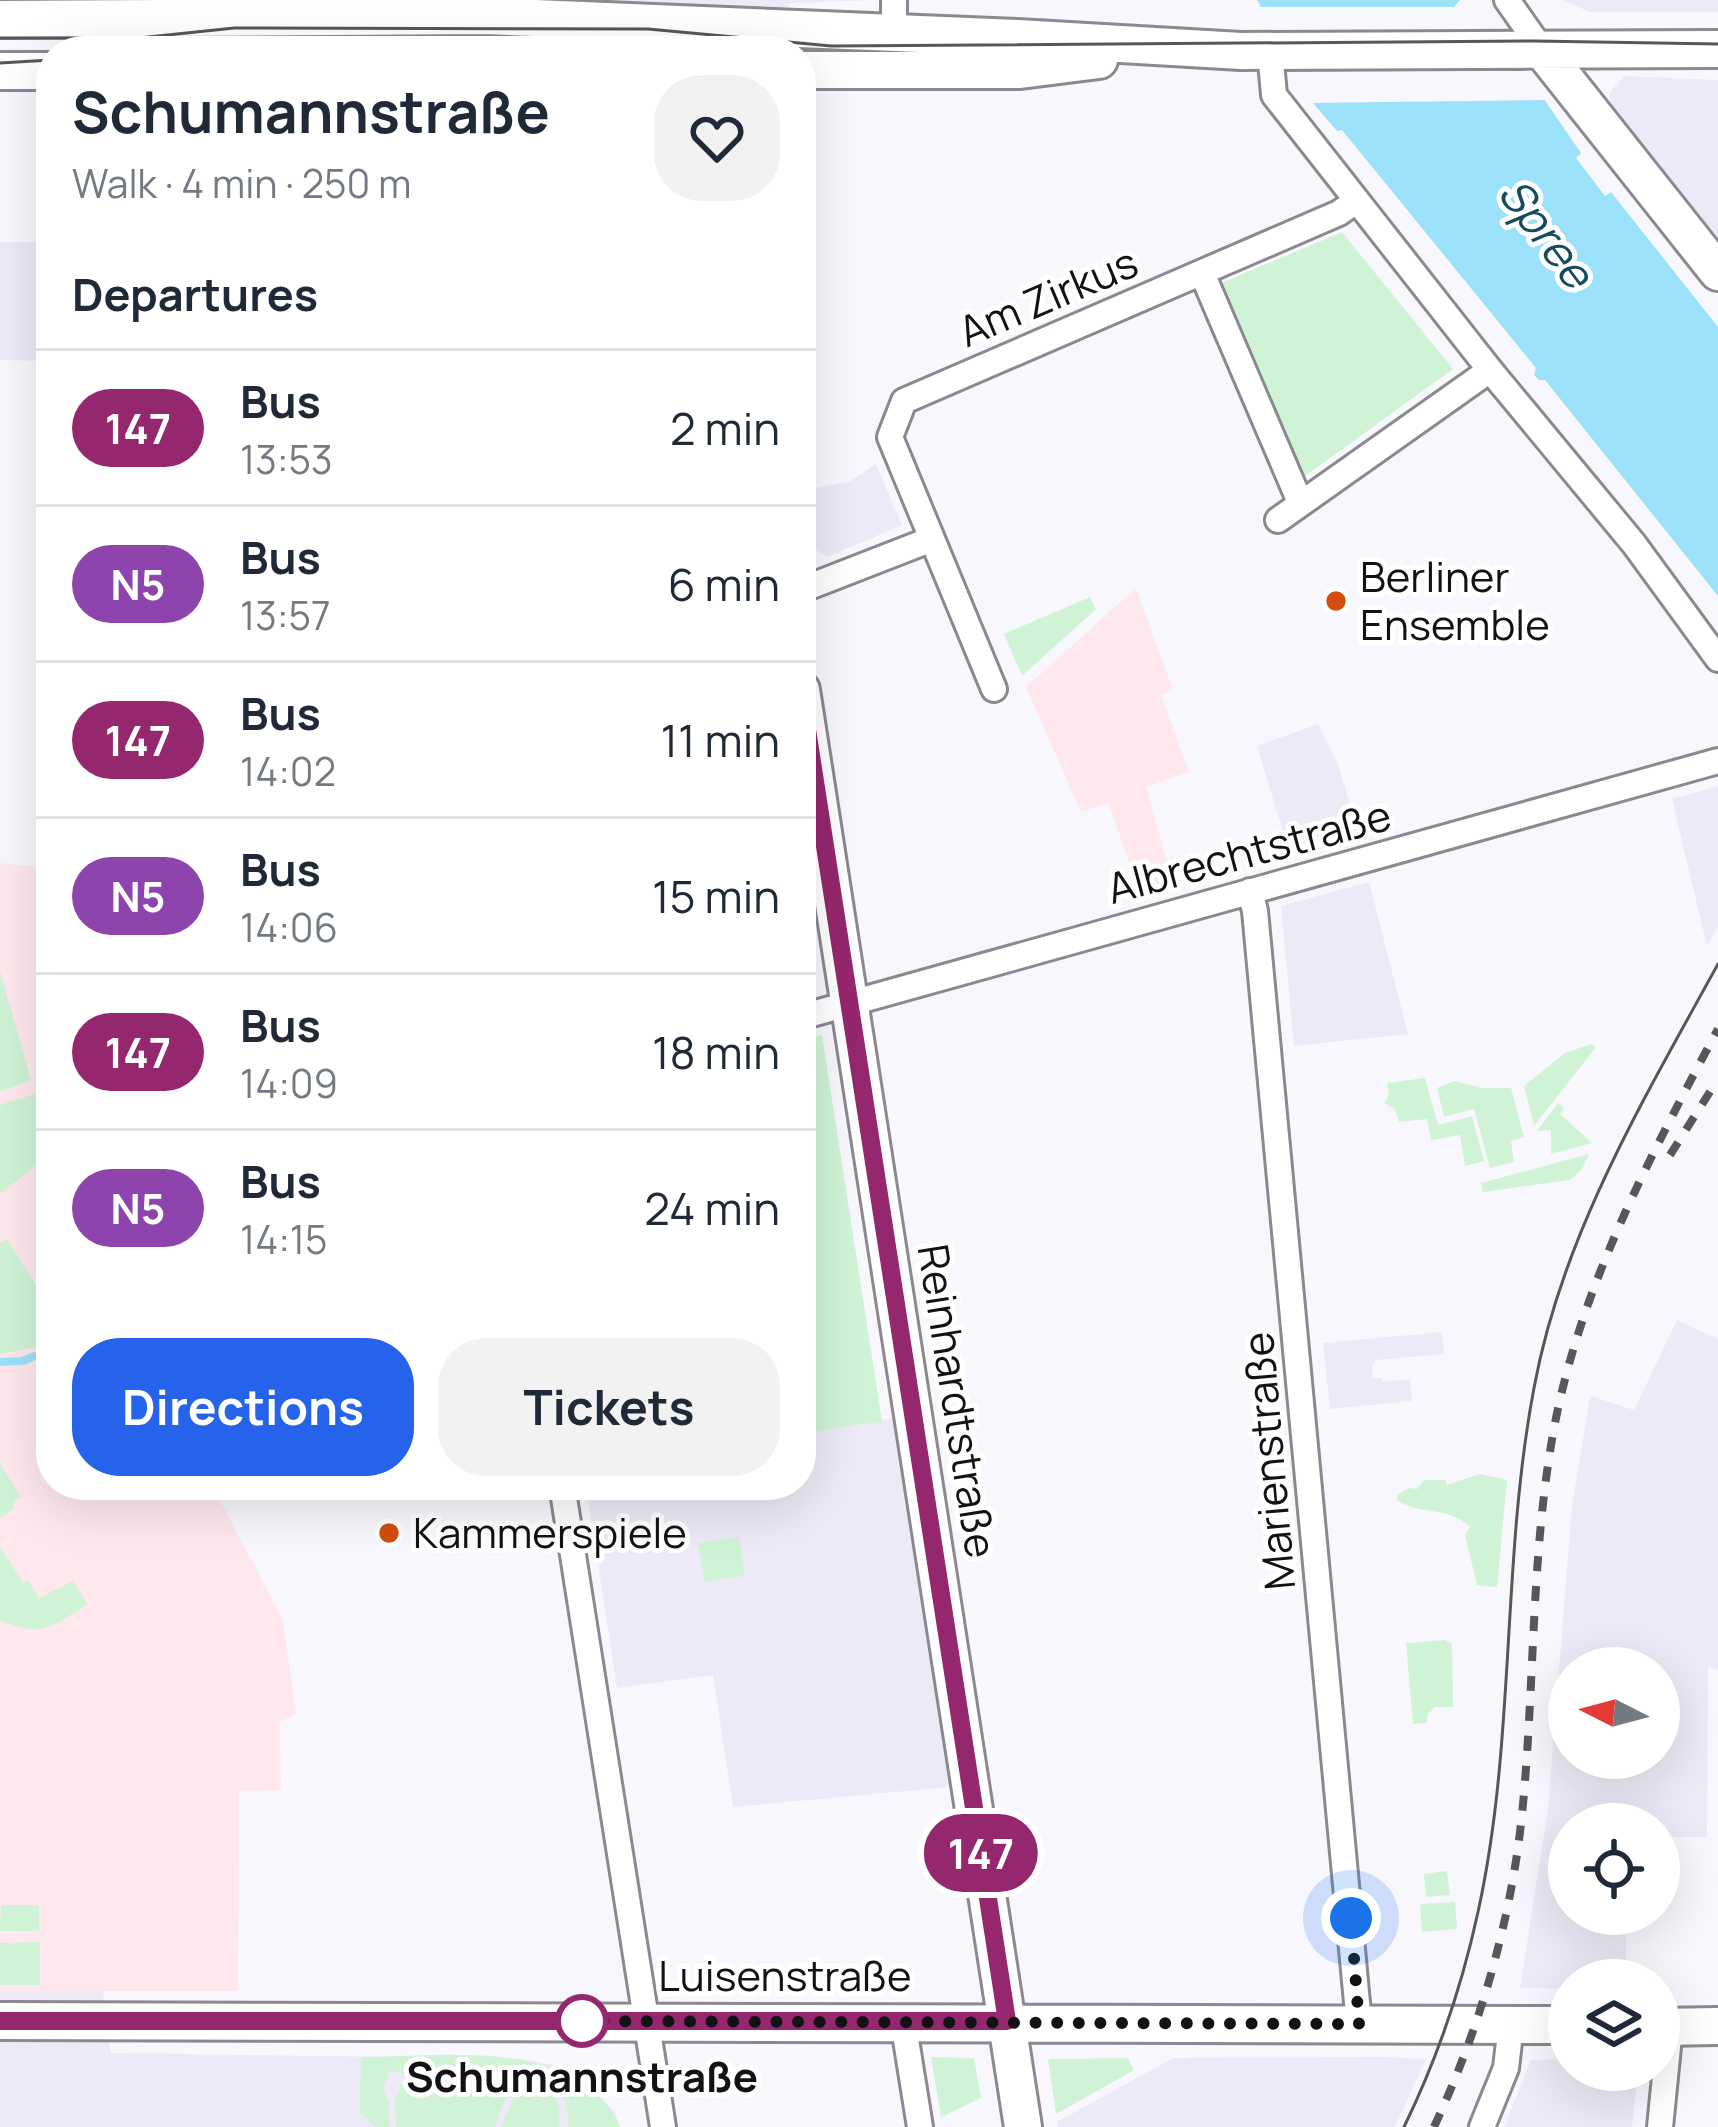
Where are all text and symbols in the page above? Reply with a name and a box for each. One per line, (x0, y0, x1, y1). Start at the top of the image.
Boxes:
text: Schumannstraße (72, 72, 550, 150)
button: heart (654, 75, 780, 201)
text: Walk · 4 min · 250 m (72, 156, 411, 210)
water label: Spree (1485, 165, 1610, 302)
street label: Am Zirkus (949, 232, 1146, 360)
text: Departures (72, 263, 318, 325)
text: Bus (240, 370, 321, 432)
text: 2 min (670, 397, 780, 459)
text: 147 (105, 399, 171, 457)
text: 13:53 (240, 432, 333, 486)
text: Bus (240, 526, 321, 588)
place label: Berliner Ensemble (1360, 547, 1550, 653)
text: 6 min (668, 553, 780, 615)
text: N5 (111, 555, 165, 613)
text: 13:57 (240, 588, 331, 642)
marker: Berliner Ensemble (1323, 588, 1349, 614)
text: Bus (240, 682, 321, 744)
text: 11 min (661, 709, 780, 771)
text: 147 (105, 711, 171, 769)
text: 14:02 (240, 744, 336, 798)
street label: Albrechtstraße (1100, 785, 1397, 917)
text: Bus (240, 838, 321, 900)
text: 15 min (652, 865, 780, 927)
text: N5 (111, 867, 165, 925)
text: 14:06 (240, 900, 338, 954)
text: Bus (240, 994, 321, 1056)
text: 18 min (652, 1021, 780, 1083)
text: 147 (105, 1023, 171, 1081)
text: 14:09 (240, 1056, 338, 1110)
text: Bus (240, 1150, 321, 1212)
text: 24 min (644, 1177, 780, 1239)
text: N5 (111, 1179, 165, 1237)
text: 14:15 (240, 1212, 328, 1266)
street label: Reinhardtstraße (905, 1240, 1011, 1562)
street label: Marienstraße (1228, 1330, 1308, 1592)
button: Directions (72, 1338, 414, 1476)
button: Tickets (438, 1338, 780, 1476)
place label: Kammerspiele (413, 1503, 687, 1561)
marker: Kammerspiele (376, 1520, 402, 1546)
north arrow (1548, 1647, 1680, 1779)
map controls (1548, 1647, 1680, 2091)
button: locate (1548, 1803, 1680, 1935)
line badge: 147 (912, 1814, 1050, 1892)
text: 147 (948, 1824, 1014, 1882)
your location (1321, 1888, 1381, 1948)
street label: Luisenstraße (658, 1946, 912, 2004)
button: layers (1548, 1959, 1680, 2091)
marker: Schumannstraße (557, 1996, 607, 2046)
place label: Schumannstraße (406, 2047, 758, 2105)

